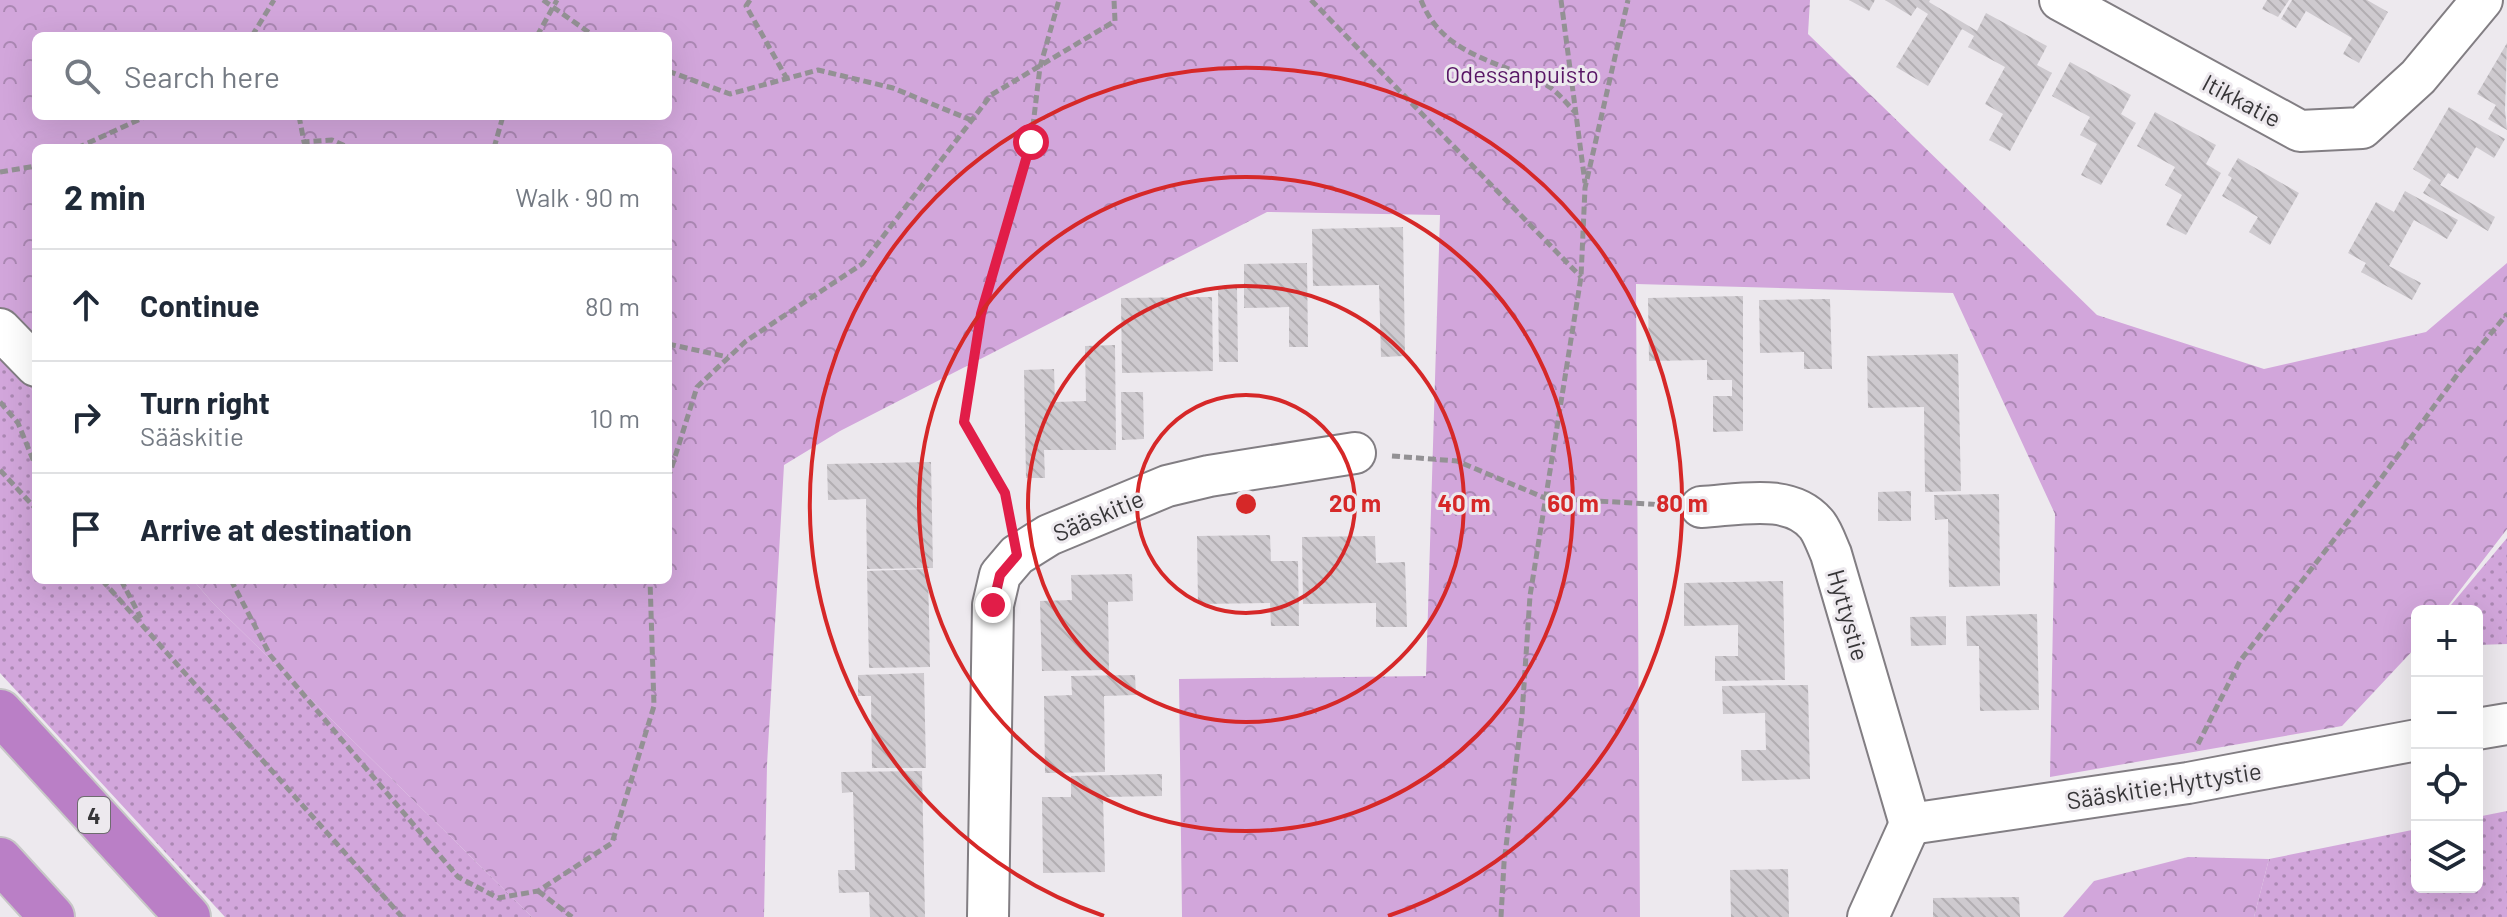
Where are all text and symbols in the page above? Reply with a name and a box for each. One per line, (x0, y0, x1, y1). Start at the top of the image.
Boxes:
search box (32, 32, 672, 120)
icon: search (60, 54, 104, 98)
text: Search here (124, 58, 280, 94)
park label: Odessanpuisto (1445, 59, 1599, 88)
street label: Itikkatie (2198, 67, 2286, 133)
route start (1013, 124, 1049, 160)
text: 2 min (64, 176, 146, 217)
text: Walk · 90 m (515, 181, 640, 212)
icon: ahead (64, 283, 108, 327)
text: Continue (140, 287, 260, 323)
text: 80 m (585, 290, 640, 321)
text: Turn right (140, 384, 270, 420)
icon: right (64, 395, 108, 439)
text: 10 m (590, 402, 640, 433)
text: Sääskitie (140, 420, 244, 451)
street label: Sääskitie (1048, 483, 1148, 547)
text: 20 m (1329, 488, 1381, 517)
text: 40 m (1437, 488, 1491, 517)
text: 60 m (1547, 488, 1599, 517)
text: 80 m (1656, 488, 1708, 517)
centre of rings (1232, 490, 1260, 518)
icon: arrive (64, 507, 108, 551)
text: Arrive at destination (140, 511, 412, 547)
street label: Hyttystie (1822, 566, 1876, 664)
route end (975, 587, 1011, 623)
map controls (2411, 605, 2483, 893)
button: + (2411, 605, 2483, 677)
button: − (2411, 677, 2483, 749)
button: locate (2411, 749, 2483, 821)
street label: Sääskitie;Hyttystie (2064, 755, 2264, 815)
road number: 4 (78, 797, 110, 833)
button: layers (2411, 821, 2483, 893)

